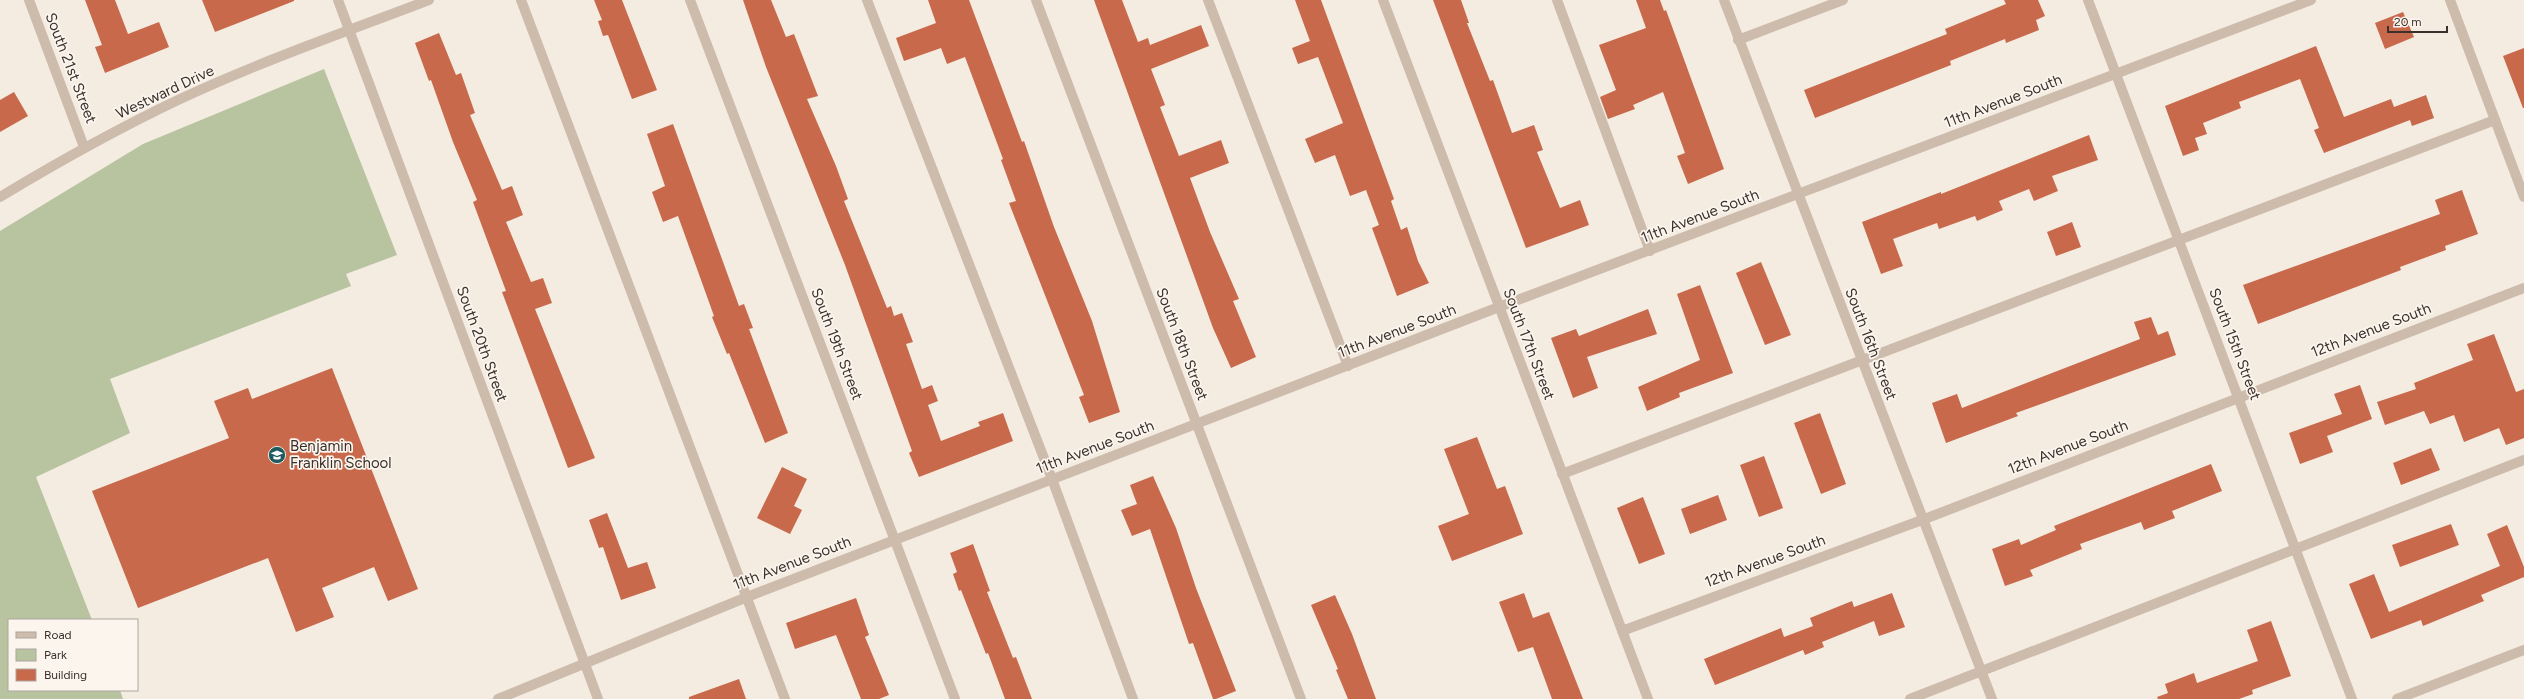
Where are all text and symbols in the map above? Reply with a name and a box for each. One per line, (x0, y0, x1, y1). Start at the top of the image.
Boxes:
scale bar (2388, 8, 2447, 34)
street label: South 21st Street (42, 10, 100, 126)
text: 20 m (2394, 15, 2422, 29)
street label: Westward Drive (113, 61, 217, 123)
street label: 11th Avenue South (1941, 70, 2065, 132)
street label: 11th Avenue South (1638, 185, 1762, 247)
street label: South 20th Street (453, 284, 511, 405)
street label: South 19th Street (807, 285, 867, 403)
street label: South 18th Street (1152, 285, 1212, 403)
street label: South 16th Street (1841, 285, 1901, 403)
street label: South 15th Street (2205, 285, 2265, 403)
street label: South 17th Street (1499, 286, 1559, 403)
street label: 12th Avenue South (2308, 299, 2434, 361)
street label: 11th Avenue South (1335, 300, 1459, 362)
street label: 11th Avenue South (1033, 416, 1157, 478)
street label: 12th Avenue South (2005, 416, 2131, 478)
place label: Benjamin Franklin School (290, 437, 392, 472)
school or university icon: Benjamin Franklin School (267, 445, 287, 465)
street label: 12th Avenue South (1702, 531, 1828, 591)
street label: 11th Avenue South (730, 532, 854, 594)
legend (8, 619, 138, 691)
text: Road (44, 628, 72, 642)
text: Park (44, 648, 67, 662)
text: Building (44, 668, 87, 682)

